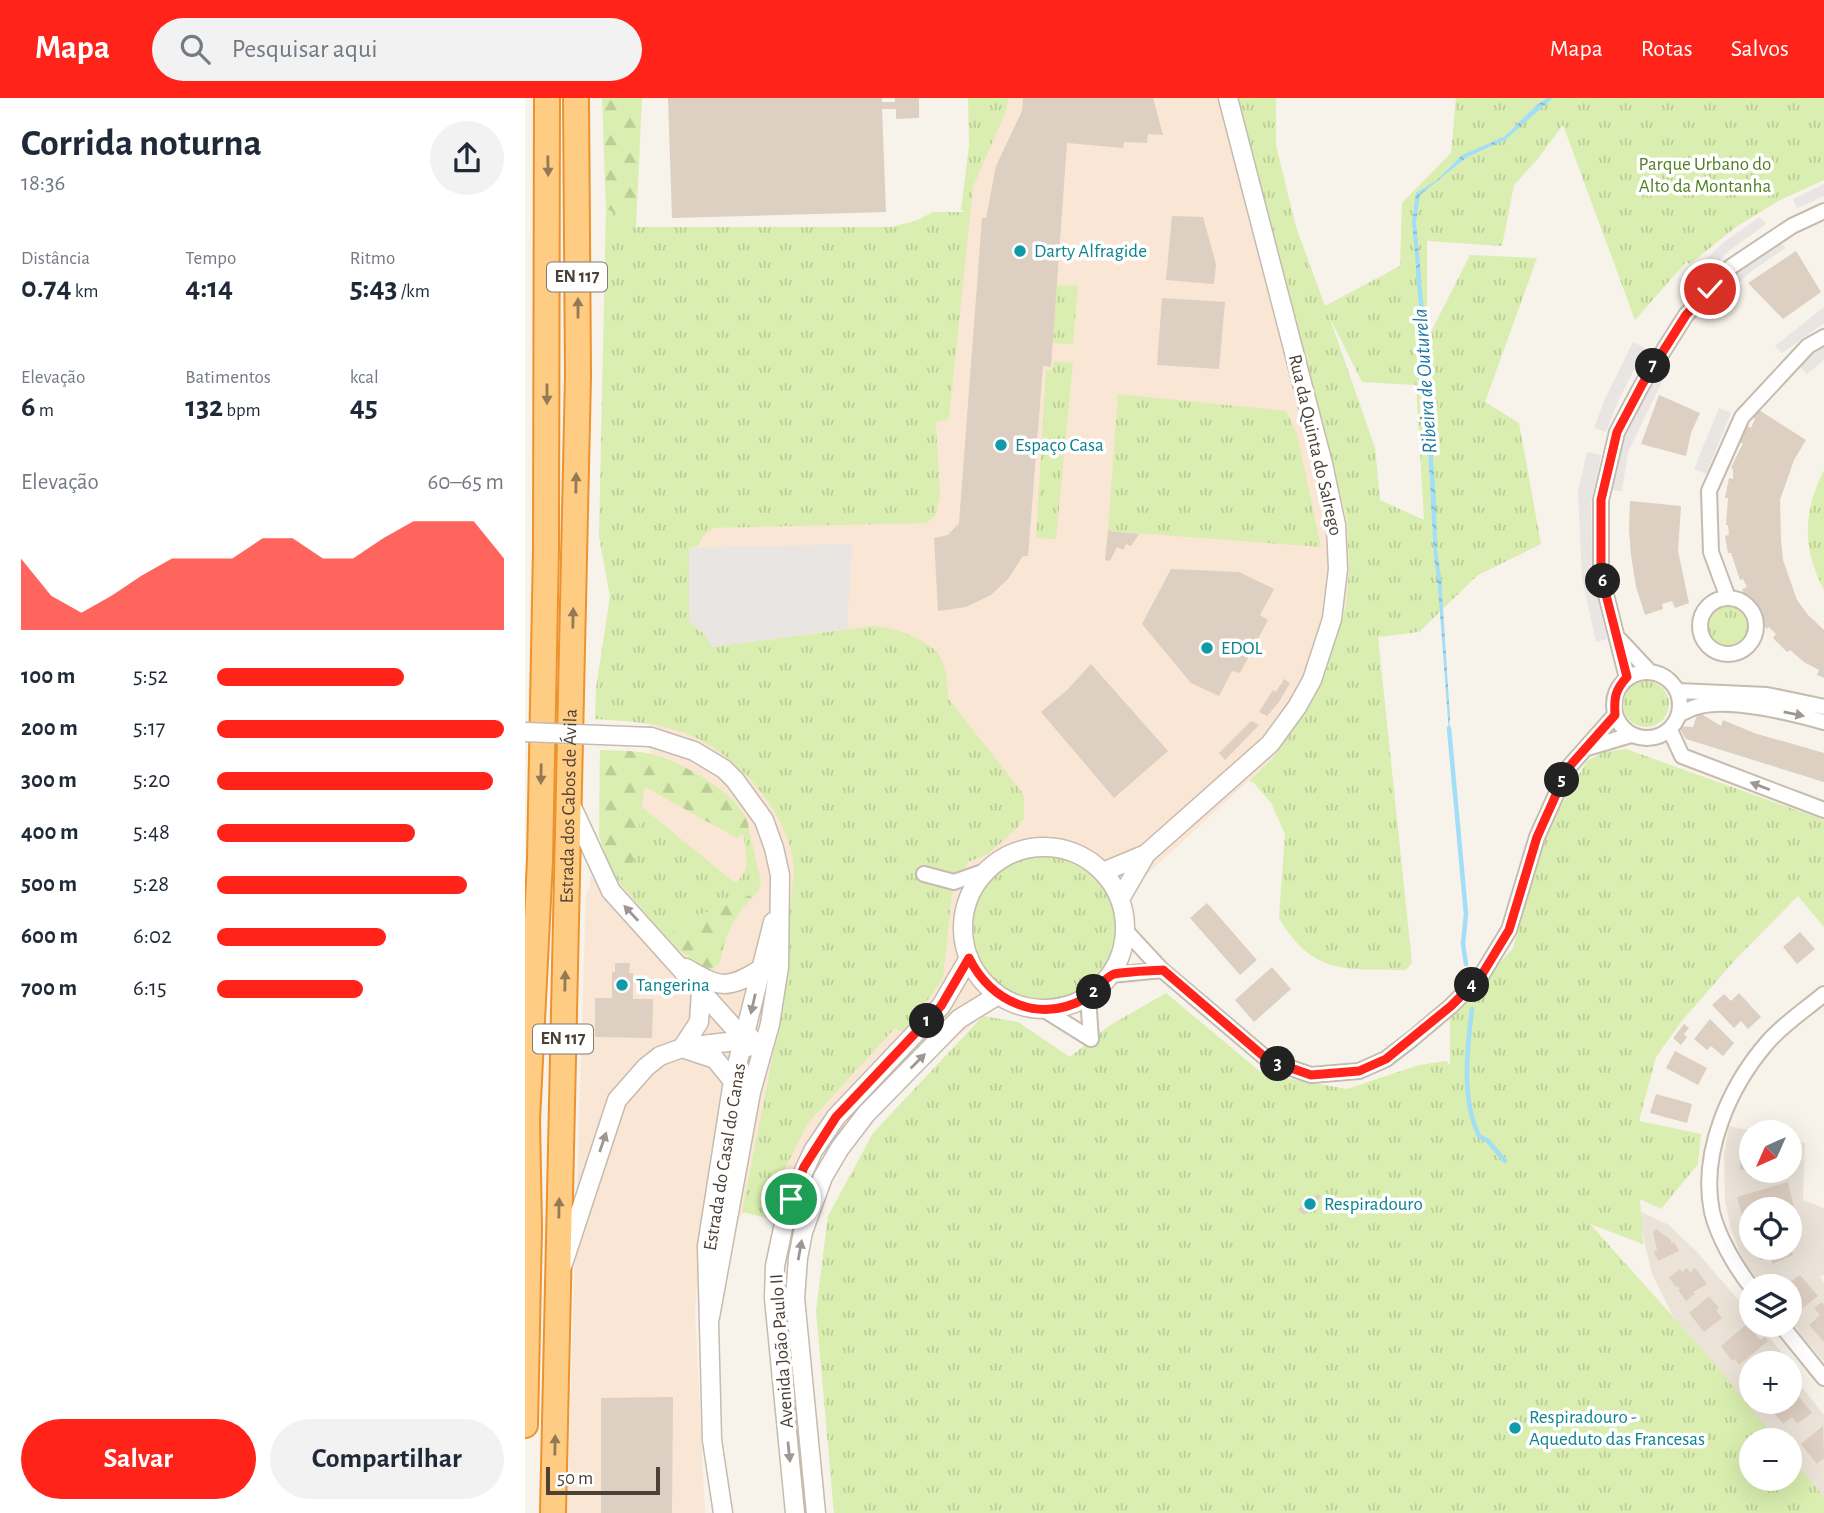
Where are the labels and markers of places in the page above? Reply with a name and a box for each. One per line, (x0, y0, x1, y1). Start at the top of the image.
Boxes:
place label: Darty Alfragide (1034, 242, 1147, 261)
marker: Darty Alfragide (1012, 243, 1028, 259)
pin (1680, 259, 1740, 319)
pin: 7 (1635, 348, 1671, 384)
place label: Espaço Casa (1015, 436, 1104, 455)
marker: Espaço Casa (993, 437, 1009, 453)
pin: 6 (1585, 564, 1621, 598)
place label: EDOL (1221, 639, 1262, 658)
marker: EDOL (1199, 640, 1215, 656)
pin: 5 (1545, 762, 1579, 798)
pin: 4 (1455, 968, 1489, 1002)
pin: 2 (1077, 974, 1111, 1010)
place label: Tangerina (636, 976, 710, 995)
marker: Tangerina (614, 977, 630, 993)
pin: 1 (909, 1004, 945, 1038)
pin: 3 (1261, 1046, 1295, 1082)
pin (761, 1169, 821, 1229)
place label: Respiradouro (1324, 1195, 1423, 1214)
marker: Respiradouro (1302, 1196, 1318, 1212)
place label: Respiradouro - Aqueduto das Francesas (1529, 1408, 1705, 1449)
marker: Respiradouro - Aqueduto das Francesas (1507, 1420, 1523, 1436)

